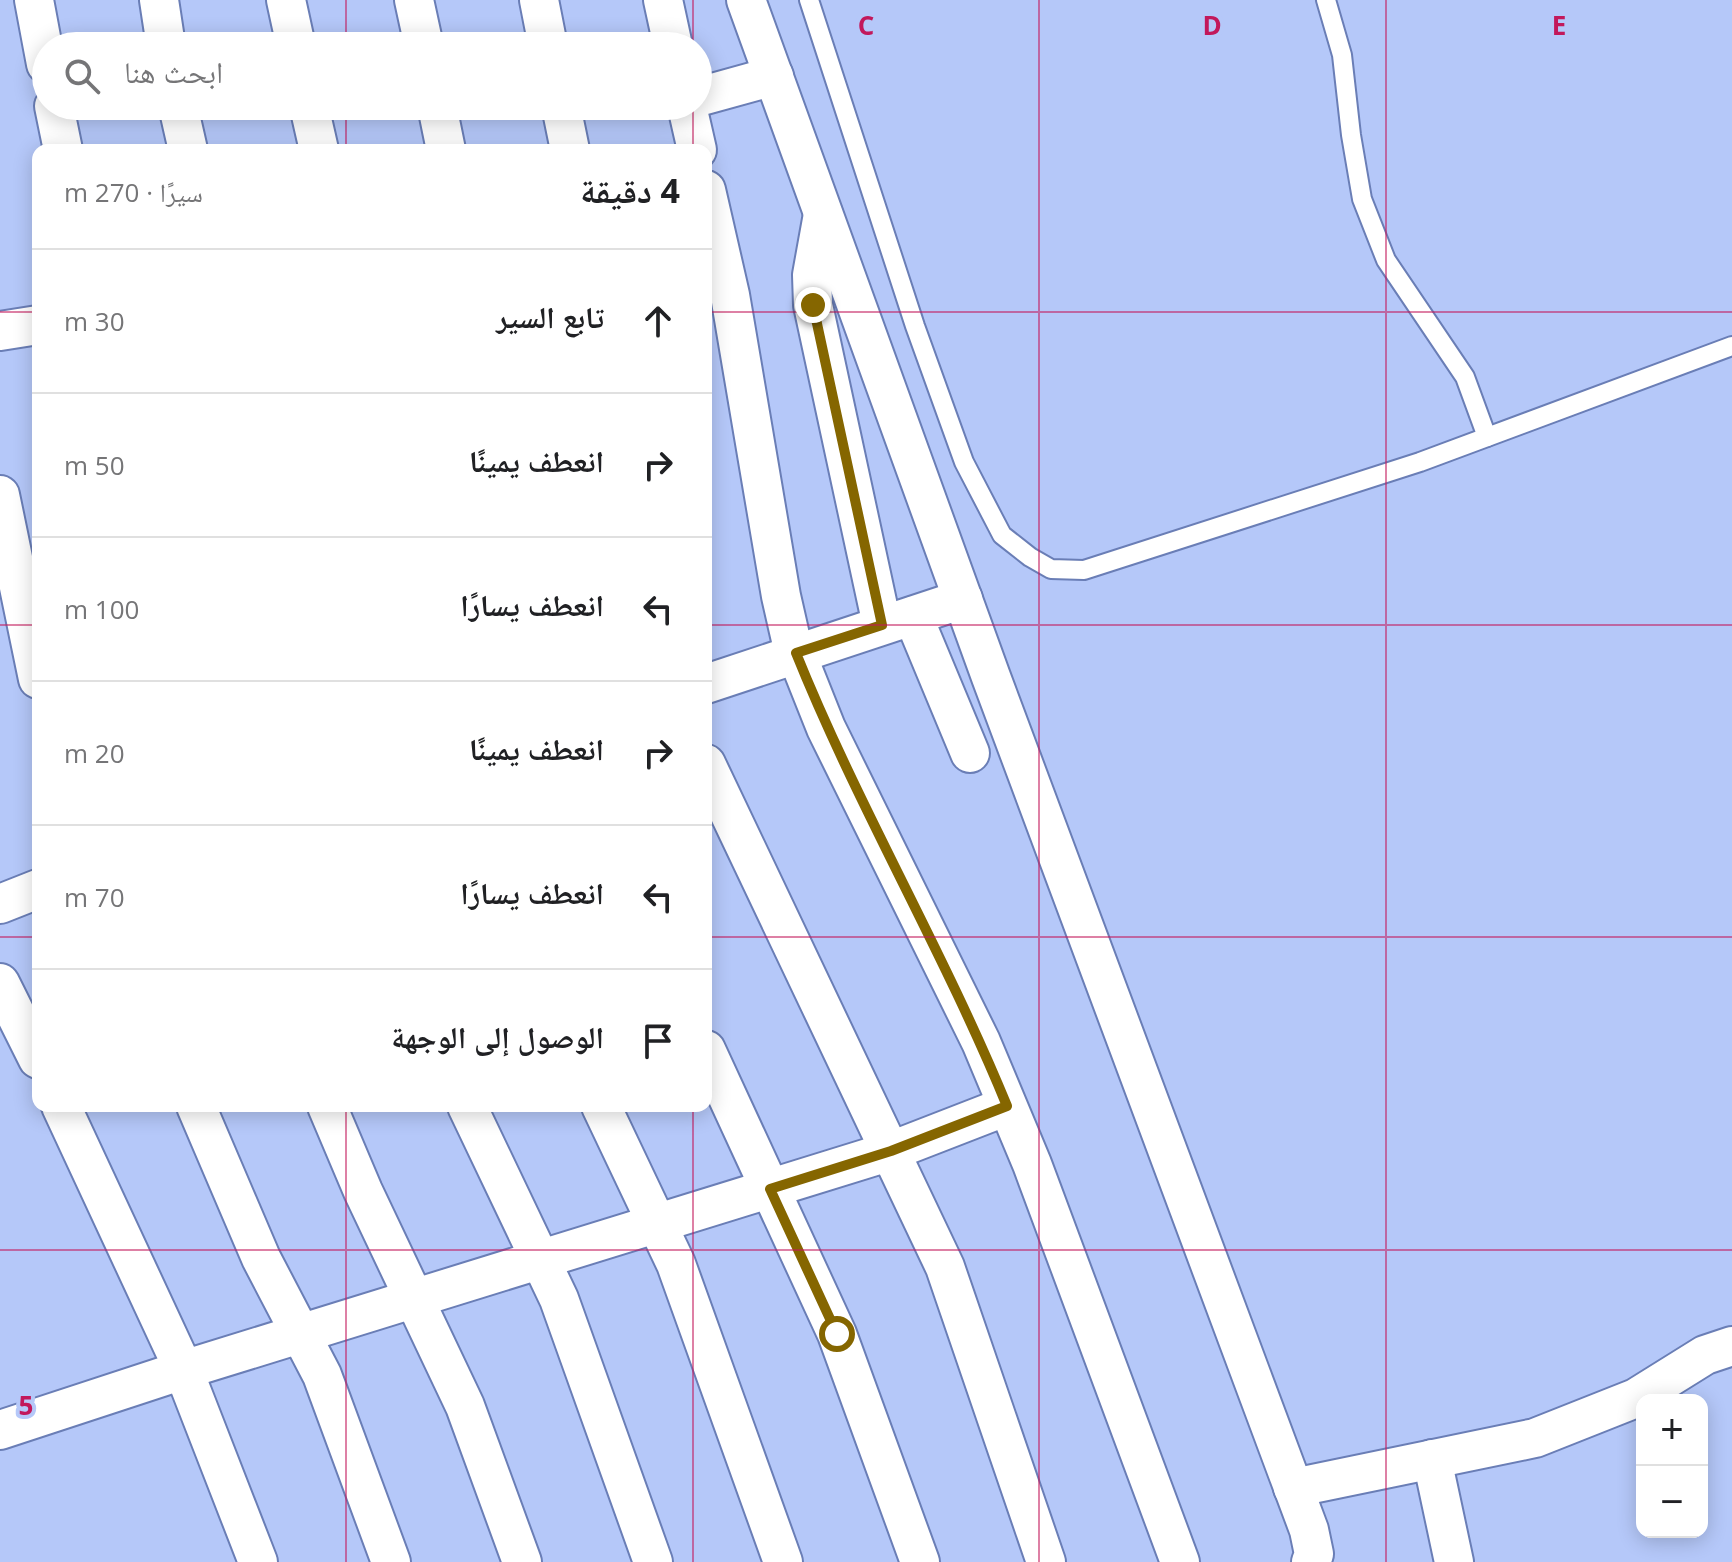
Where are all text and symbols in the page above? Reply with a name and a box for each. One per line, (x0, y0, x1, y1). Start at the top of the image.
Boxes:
text: C (858, 7, 874, 43)
text: D (1202, 7, 1222, 43)
text: E (1552, 7, 1566, 43)
search box (32, 32, 712, 120)
text: ابحث هنا (124, 51, 223, 92)
icon: search (60, 54, 104, 98)
text: 4 دقيقة (580, 167, 680, 213)
text: سيرًا · 270 m (64, 174, 203, 210)
route end (795, 287, 831, 323)
text: تابع السير (496, 296, 604, 337)
icon: ahead (636, 299, 680, 343)
text: 30 m (64, 303, 125, 339)
text: انعطف يمينًا (469, 440, 604, 481)
icon: right (636, 443, 680, 487)
text: 50 m (64, 447, 125, 483)
text: انعطف يسارًا (460, 584, 604, 625)
icon: left (636, 587, 680, 631)
text: 100 m (64, 591, 139, 627)
text: انعطف يمينًا (469, 728, 604, 769)
icon: right (636, 731, 680, 775)
text: 20 m (64, 735, 125, 771)
text: انعطف يسارًا (460, 872, 604, 913)
icon: left (636, 875, 680, 919)
text: 70 m (64, 879, 125, 915)
text: الوصول إلى الوجهة (391, 1016, 604, 1057)
icon: arrive (636, 1019, 680, 1063)
route start (819, 1316, 855, 1352)
text: 5 (19, 1387, 33, 1423)
map controls (1636, 1394, 1708, 1538)
button: + (1636, 1394, 1708, 1466)
button: − (1636, 1466, 1708, 1538)

